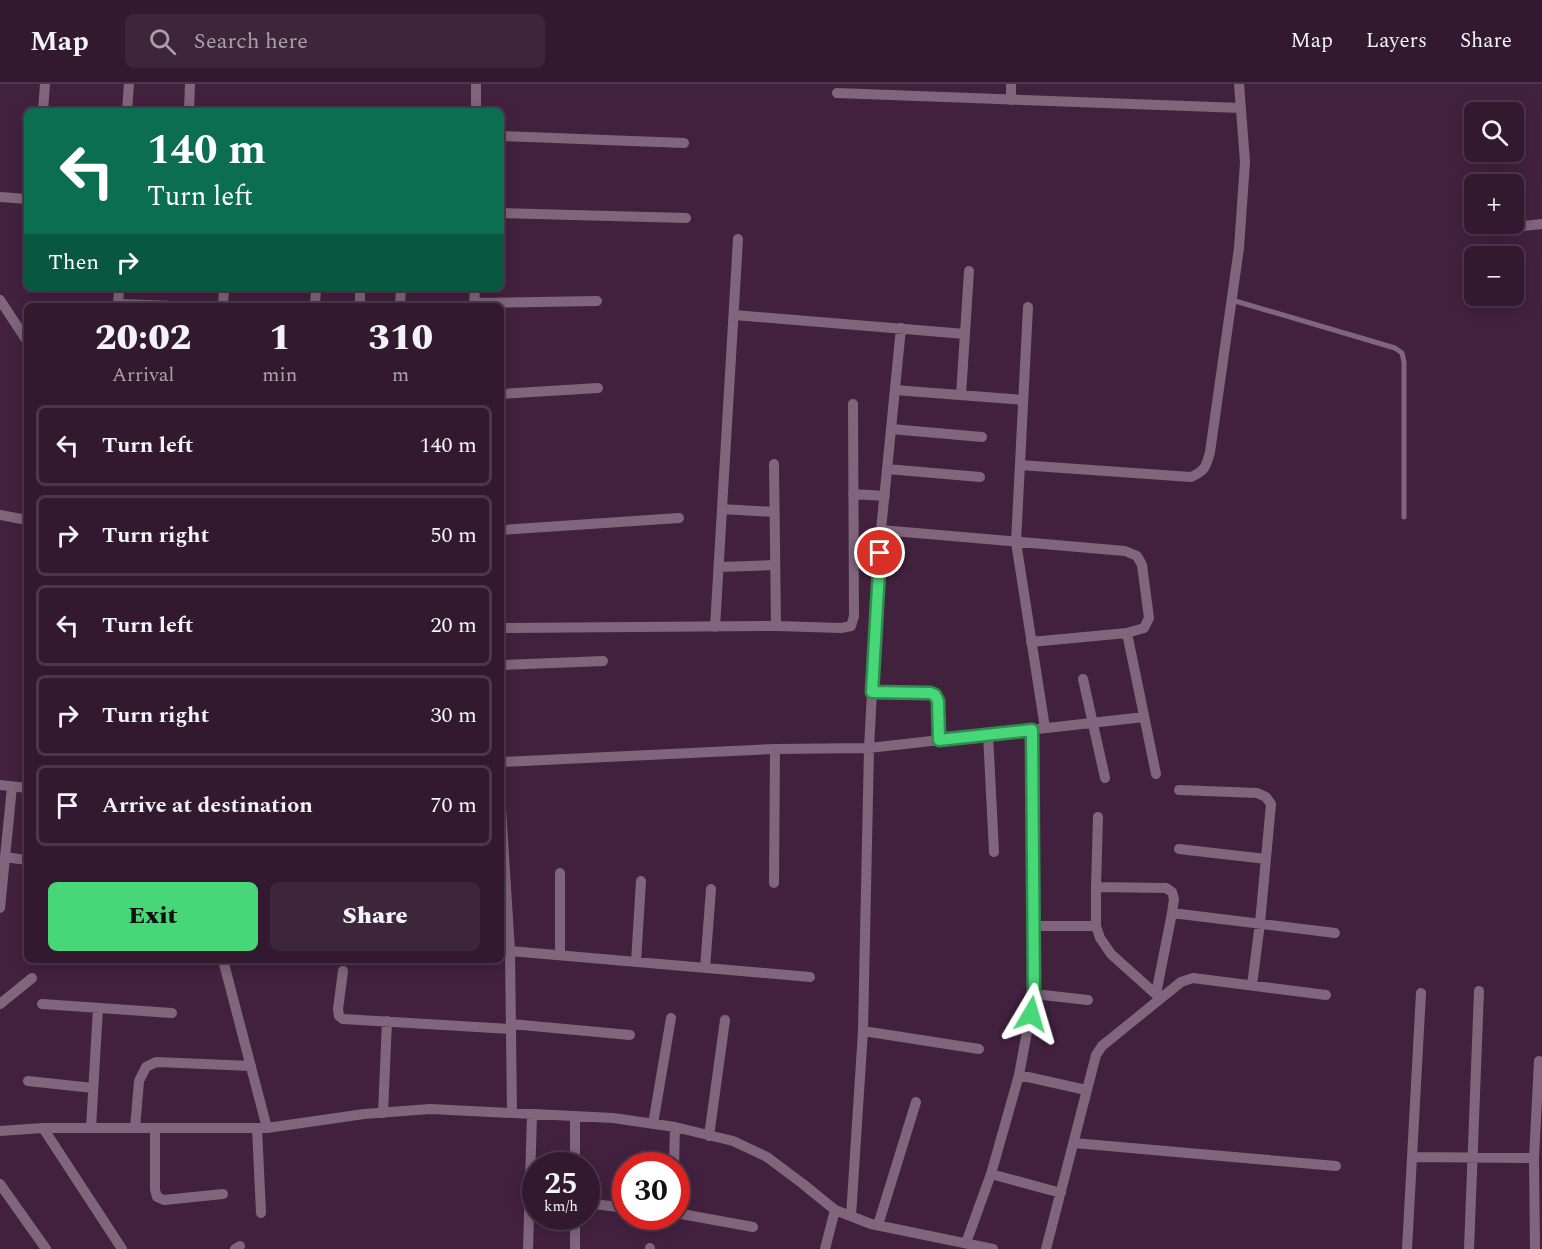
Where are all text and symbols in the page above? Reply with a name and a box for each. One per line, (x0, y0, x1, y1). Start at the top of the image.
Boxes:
search box (125, 14, 545, 68)
text: Map (30, 20, 89, 63)
icon: search (146, 25, 179, 58)
text: Search here (194, 25, 308, 58)
text: Map (1291, 25, 1333, 57)
text: Layers (1366, 25, 1427, 57)
text: Share (1460, 25, 1512, 57)
map controls (1464, 102, 1524, 306)
button: search (1464, 102, 1524, 162)
text: 140 m (147, 119, 266, 182)
icon: left (48, 132, 126, 210)
button: + (1464, 174, 1524, 234)
text: Turn left (147, 176, 253, 218)
text: Then (48, 246, 99, 279)
icon: right (111, 246, 144, 279)
button: − (1464, 246, 1524, 306)
text: 20:02 (95, 311, 191, 366)
text: 1 (269, 311, 291, 366)
text: 310 (368, 311, 433, 366)
text: Arrival (112, 360, 174, 390)
text: min (262, 360, 297, 390)
text: m (392, 360, 409, 390)
icon: left (51, 429, 84, 462)
text: Turn left (102, 429, 194, 462)
text: 140 m (420, 429, 477, 462)
icon: right (51, 519, 84, 552)
text: Turn right (102, 519, 209, 552)
text: 50 m (431, 519, 477, 552)
pin (854, 527, 905, 578)
icon: arrive (863, 536, 896, 569)
icon: left (51, 609, 84, 642)
text: Turn left (102, 609, 194, 642)
text: 20 m (431, 609, 477, 642)
icon: right (51, 699, 84, 732)
text: Turn right (102, 699, 209, 732)
text: 30 m (431, 699, 477, 732)
icon: arrive (51, 789, 84, 822)
text: Arrive at destination (102, 789, 313, 822)
text: 70 m (431, 789, 477, 822)
button: Exit (48, 882, 258, 951)
button: Share (270, 882, 480, 951)
position arrow (999, 982, 1063, 1046)
speed limit sign: 30 (612, 1152, 690, 1230)
text: 25 (544, 1161, 578, 1207)
text: km/h (544, 1195, 578, 1218)

